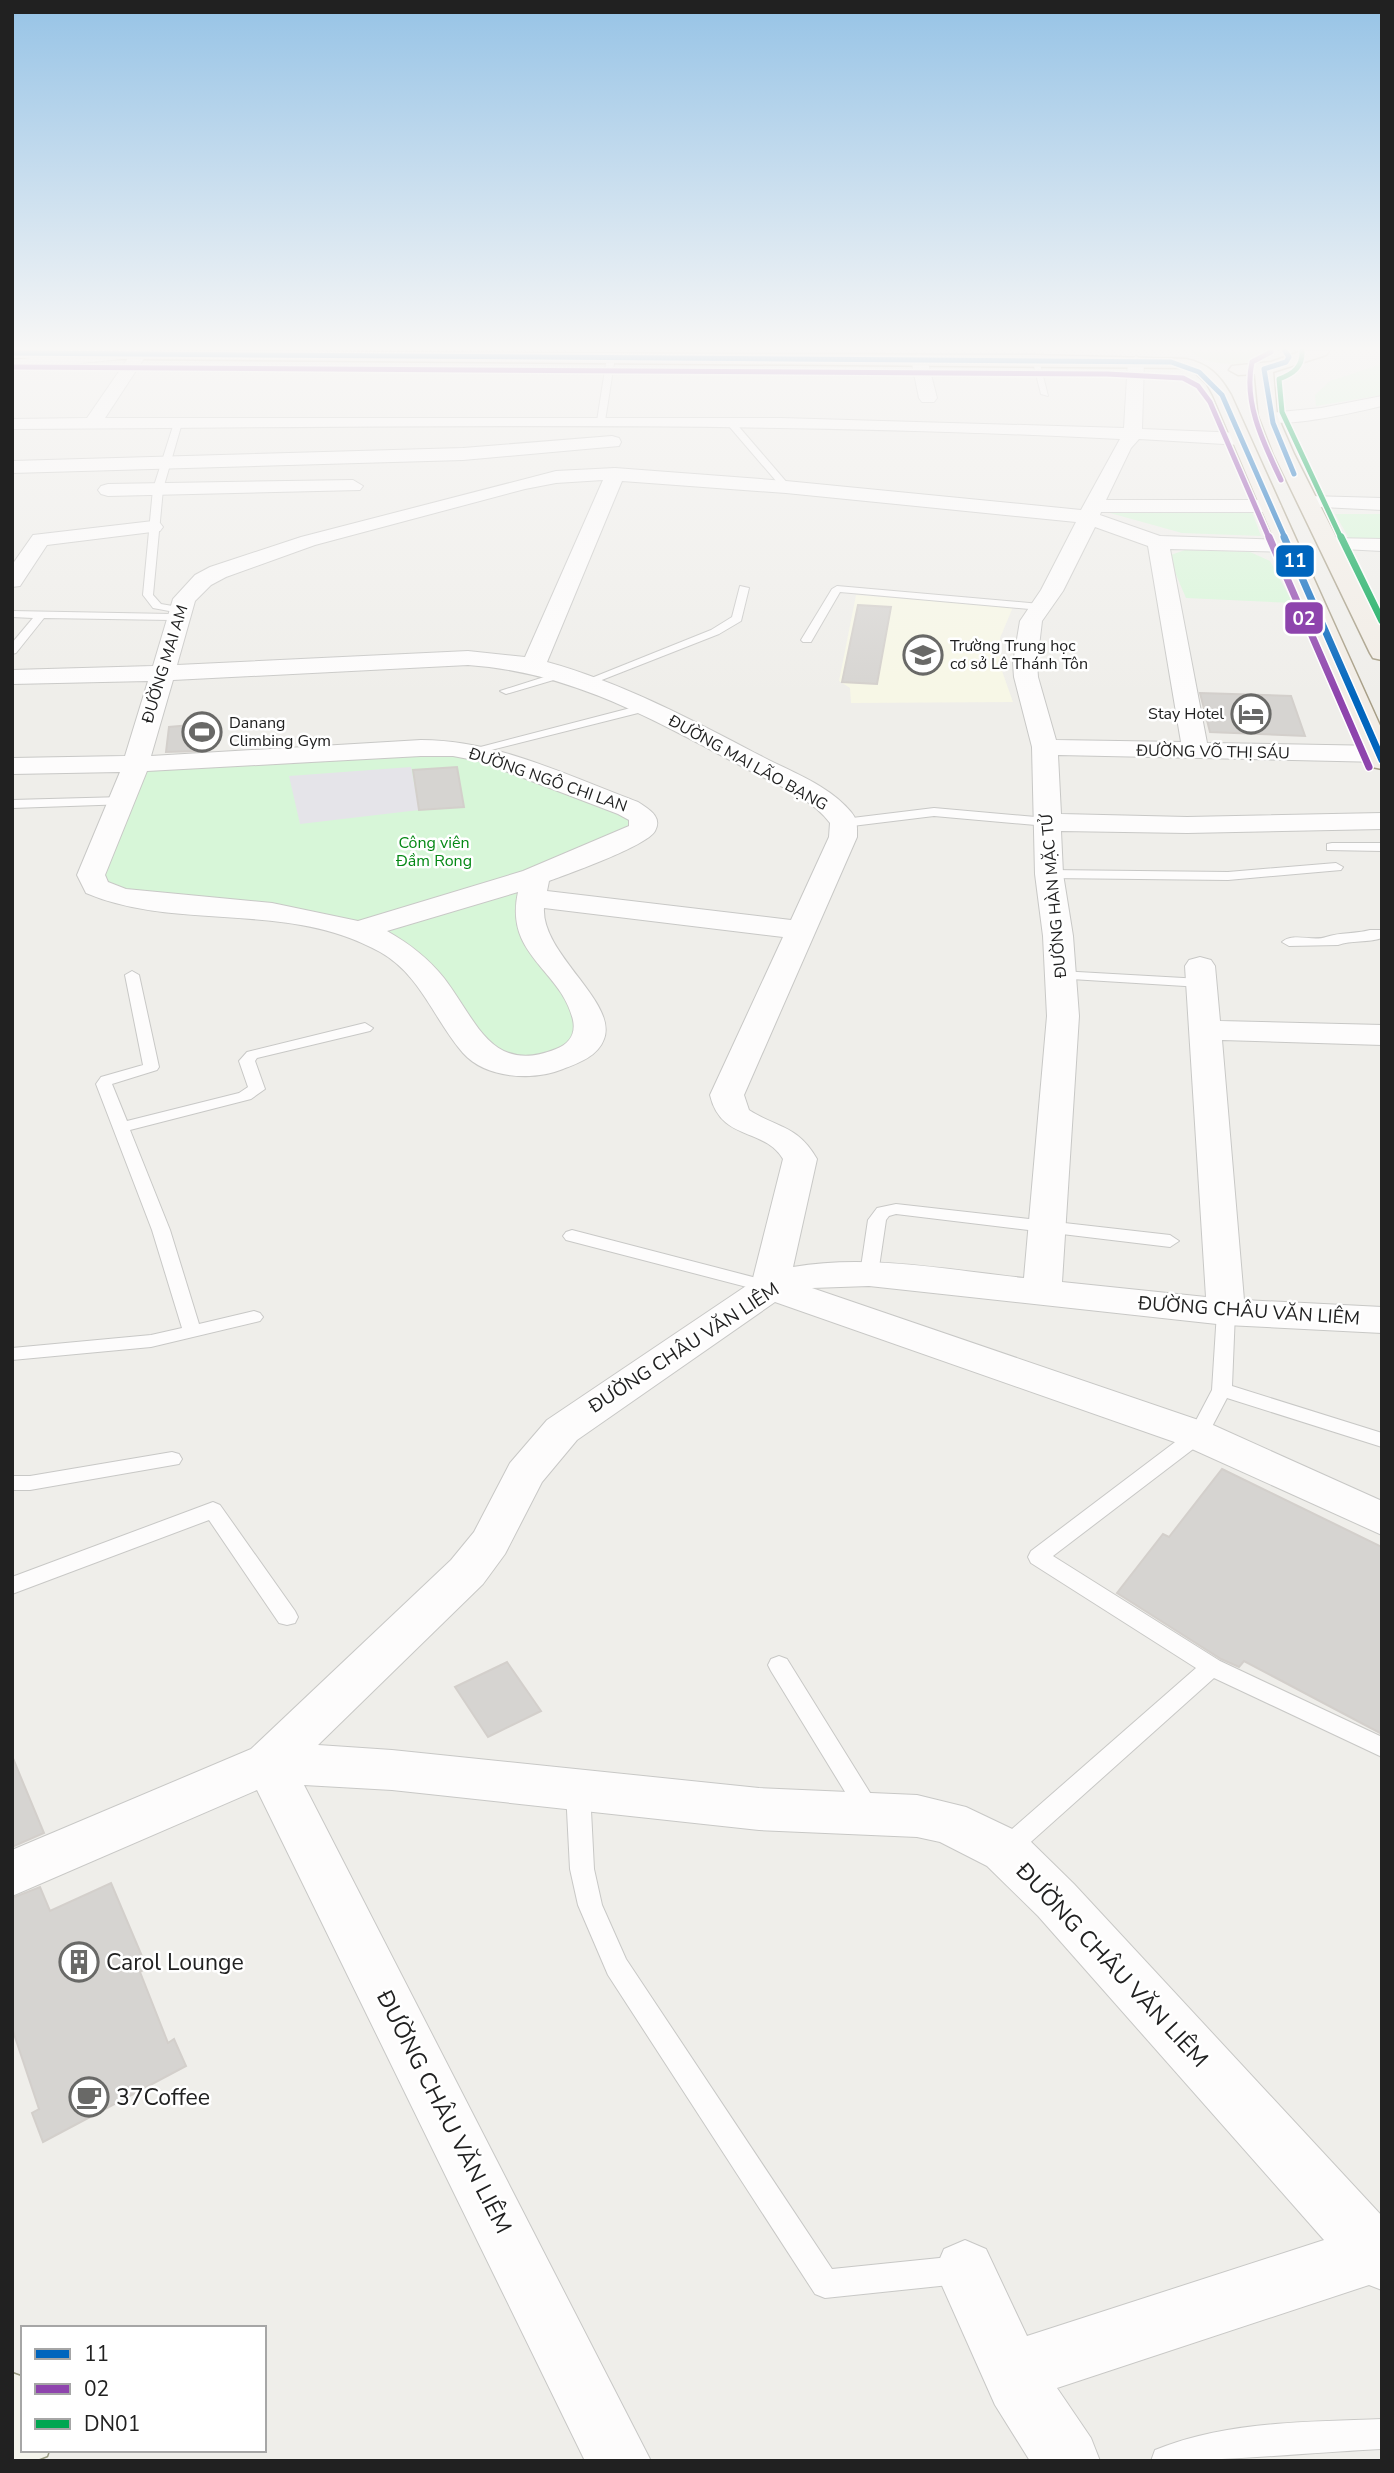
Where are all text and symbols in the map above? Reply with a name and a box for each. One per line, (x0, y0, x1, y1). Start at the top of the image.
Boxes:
line badge: 11 (1275, 544, 1315, 578)
text: 11 (1284, 548, 1306, 574)
line badge: 02 (1284, 601, 1324, 635)
street label: ĐƯỜNG MAI AM (136, 602, 193, 727)
text: 02 (1293, 606, 1315, 632)
school or university icon: Trường Trung học cơ sở Lê Thánh Tôn (902, 634, 944, 676)
place label: Trường Trung học cơ sở Lê Thánh Tôn (950, 635, 1088, 675)
hotel icon: Stay Hotel (1230, 693, 1272, 735)
place label: Stay Hotel (1148, 703, 1224, 725)
street label: ĐƯỜNG MAI LÃO BẠNG (664, 710, 832, 816)
sports icon: Danang Climbing Gym (181, 711, 223, 753)
place label: Danang Climbing Gym (229, 712, 331, 752)
street label: ĐƯỜNG VÕ THỊ SÁU (1135, 740, 1290, 764)
street label: ĐƯỜNG NGÔ CHI LAN (465, 742, 630, 817)
street label: ĐƯỜNG HÀN MẶC TỬ (1036, 812, 1072, 980)
park label: Công viên Đầm Rong (395, 832, 472, 872)
street label: ĐƯỜNG CHÂU VĂN LIÊM (583, 1277, 784, 1420)
street label: ĐƯỜNG CHÂU VĂN LIÊM (1136, 1290, 1361, 1332)
street label: ĐƯỜNG CHÂU VĂN LIÊM (1008, 1855, 1215, 2074)
building icon: Carol Lounge (58, 1941, 100, 1983)
place label: Carol Lounge (106, 1947, 244, 1978)
street label: ĐƯỜNG CHÂU VĂN LIÊM (369, 1984, 519, 2239)
cafe icon: 37Coffee (68, 2076, 110, 2118)
place label: 37Coffee (116, 2082, 210, 2113)
legend (21, 2326, 266, 2452)
text: 11 (84, 2340, 109, 2368)
text: 02 (84, 2375, 109, 2403)
text: DN01 (84, 2410, 140, 2438)

